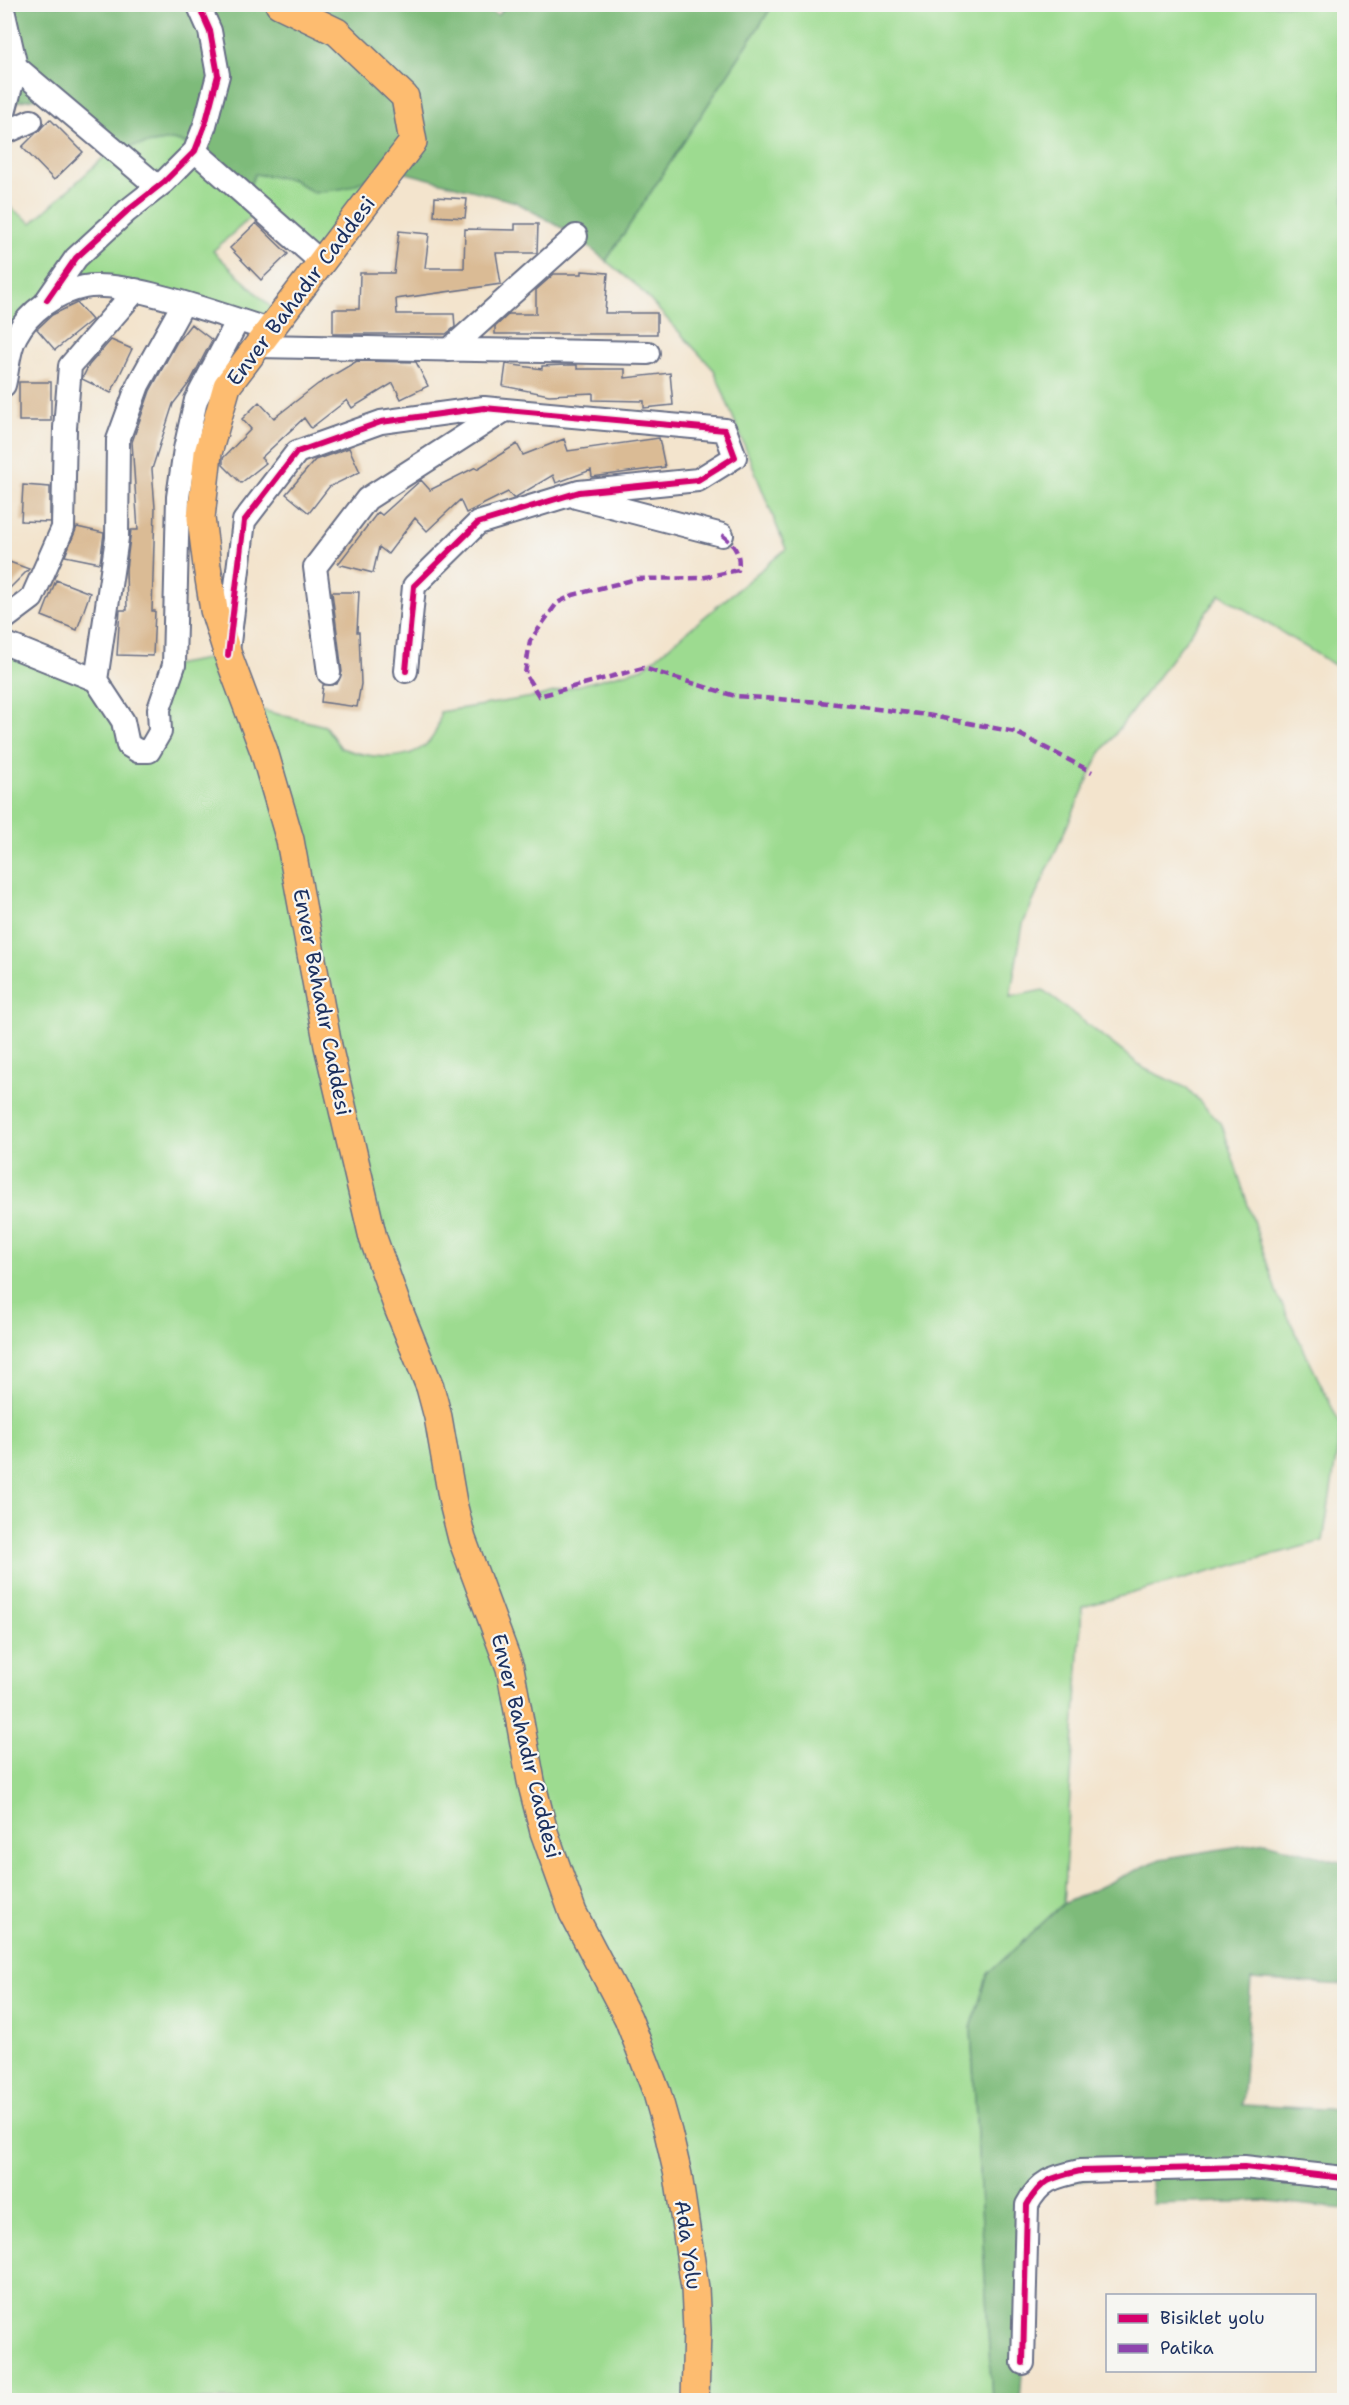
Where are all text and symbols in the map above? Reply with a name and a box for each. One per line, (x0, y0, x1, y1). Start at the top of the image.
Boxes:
street label: Enver Bahadır Caddesi (220, 190, 382, 392)
street label: Enver Bahadır Caddesi (286, 886, 358, 1118)
street label: Enver Bahadır Caddesi (485, 1631, 567, 1861)
street label: Ada Yolu (668, 2198, 708, 2292)
legend (1106, 2294, 1316, 2372)
text: Bisiklet yolu (1160, 2306, 1265, 2330)
text: Patika (1160, 2336, 1214, 2360)

